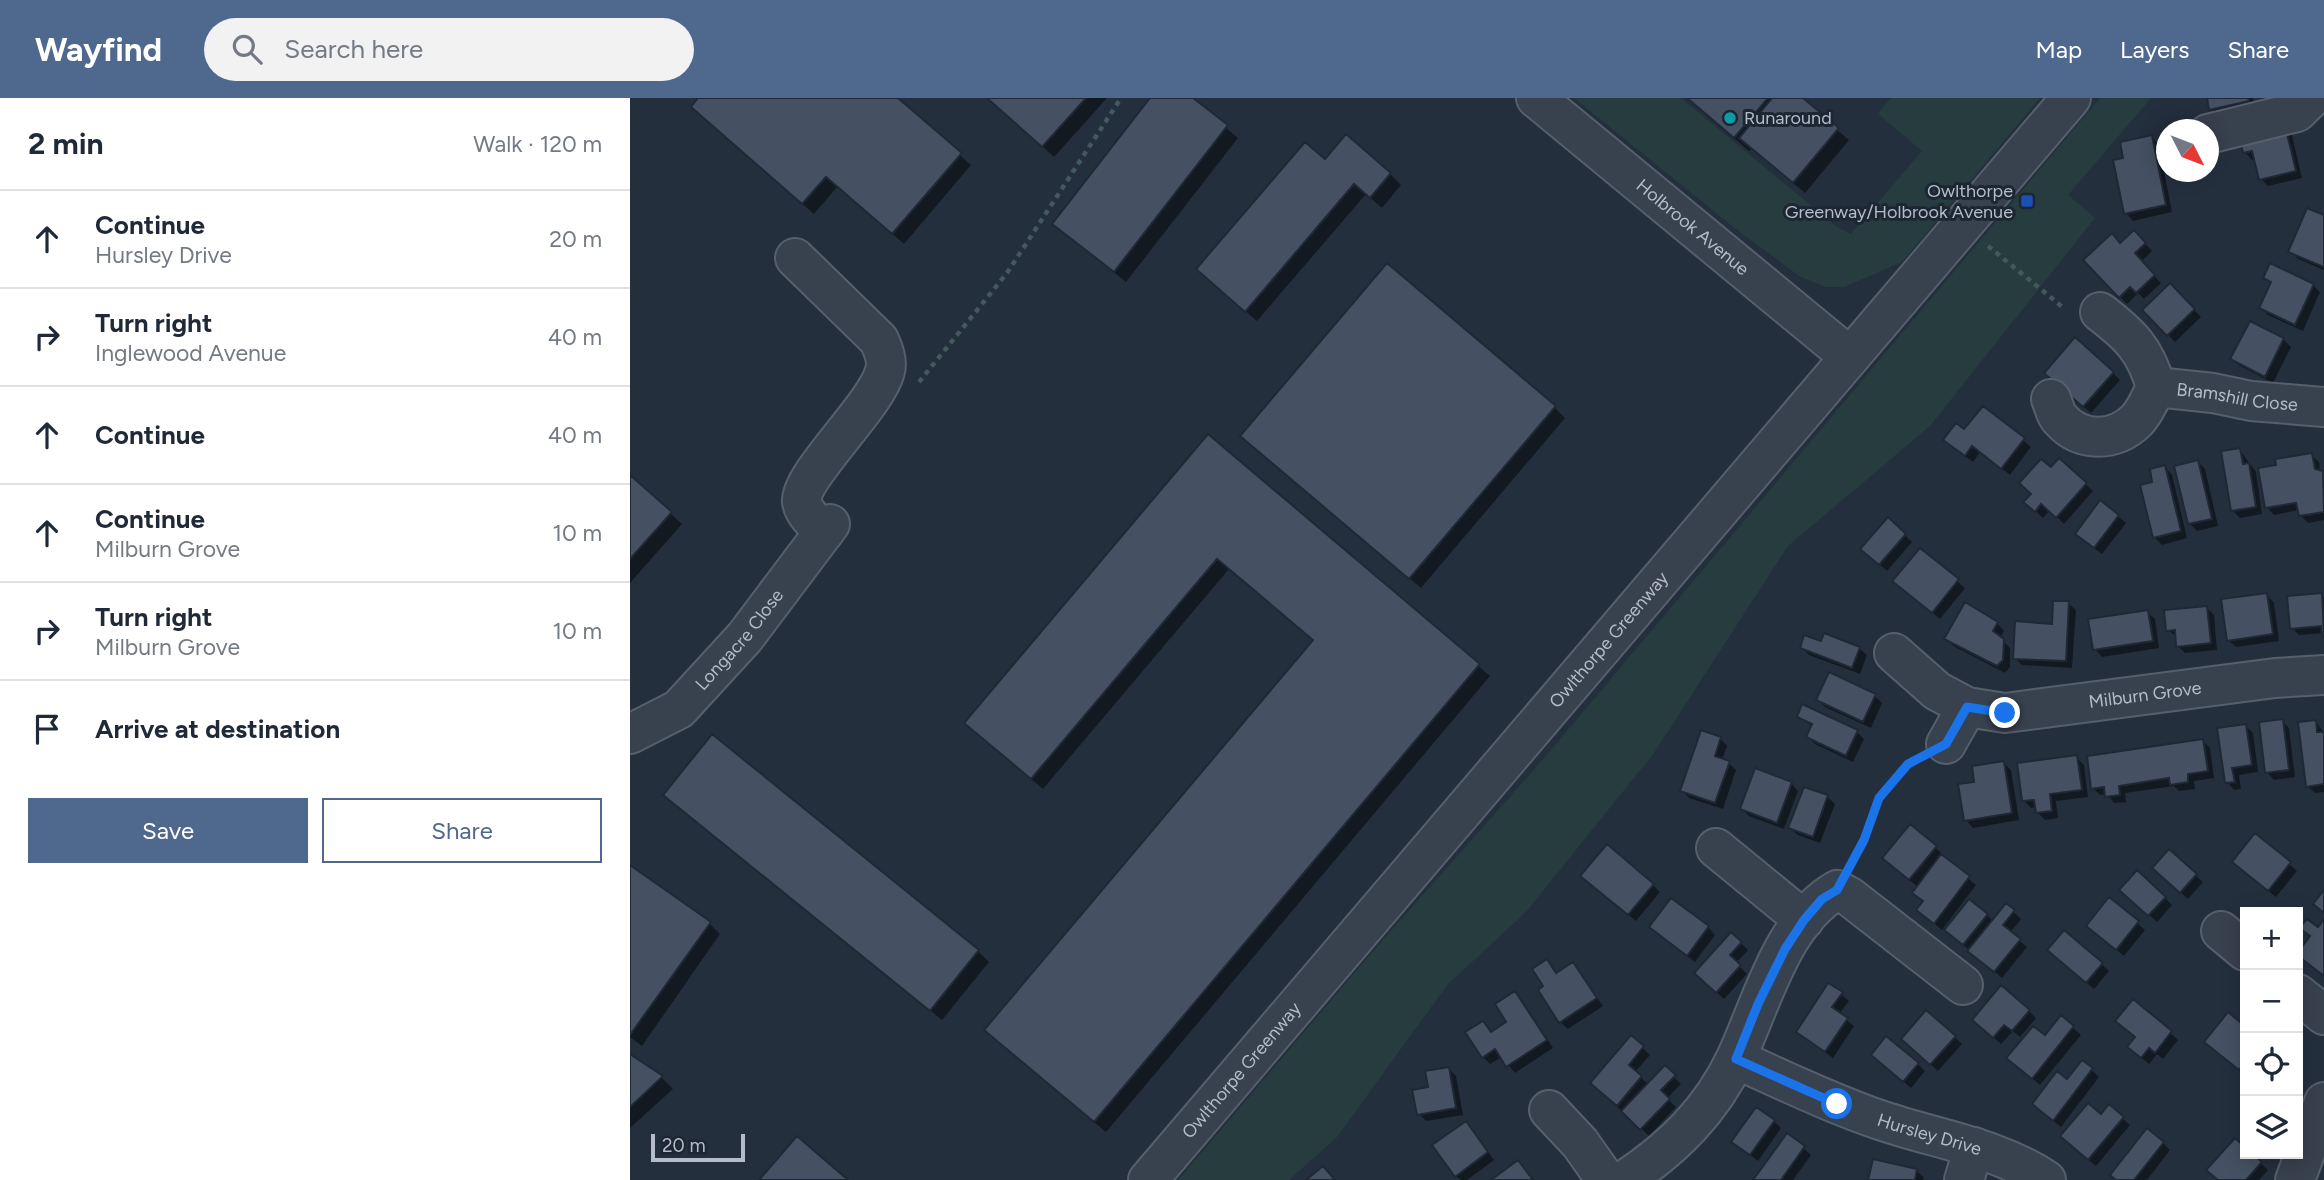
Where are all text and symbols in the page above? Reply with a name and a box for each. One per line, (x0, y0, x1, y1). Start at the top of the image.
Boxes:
search box (204, 18, 694, 81)
text: Wayfind (35, 30, 162, 69)
icon: search (228, 30, 266, 68)
text: Search here (284, 33, 423, 65)
text: Map (2035, 35, 2082, 64)
text: Layers (2120, 35, 2189, 64)
text: Share (2227, 35, 2289, 64)
place label: Runaround (1744, 107, 1832, 129)
marker: Runaround (1722, 110, 1738, 126)
north arrow (2156, 119, 2219, 182)
text: 2 min (28, 125, 104, 162)
text: Walk · 120 m (473, 130, 602, 158)
street label: Holbrook Avenue (1632, 174, 1754, 280)
place label: Owlthorpe Greenway/Holbrook Avenue (1785, 180, 2013, 223)
marker: Owlthorpe Greenway/Holbrook Avenue (2019, 193, 2035, 209)
text: Continue (95, 209, 205, 241)
icon: ahead (28, 220, 66, 258)
text: 20 m (549, 225, 602, 253)
text: Hursley Drive (95, 241, 232, 269)
text: Turn right (95, 307, 212, 339)
icon: right (28, 318, 66, 356)
text: 40 m (548, 323, 602, 351)
text: Inglewood Avenue (95, 339, 286, 367)
street label: Bramshill Close (2176, 378, 2299, 416)
icon: ahead (28, 416, 66, 454)
text: Continue (95, 419, 205, 451)
text: 40 m (548, 421, 602, 449)
text: Continue (95, 503, 205, 535)
icon: ahead (28, 514, 66, 552)
text: 10 m (553, 519, 602, 547)
text: Milburn Grove (95, 535, 240, 563)
street label: Owlthorpe Greenway (1545, 567, 1673, 712)
street label: Longacre Close (691, 585, 788, 695)
text: Turn right (95, 601, 212, 633)
icon: right (28, 612, 66, 650)
text: 10 m (553, 617, 602, 645)
text: Milburn Grove (95, 633, 240, 661)
street label: Milburn Grove (2087, 677, 2203, 713)
route end (1989, 697, 2020, 728)
icon: arrive (28, 710, 66, 748)
text: Arrive at destination (95, 713, 340, 745)
button: Save (28, 798, 308, 863)
button: Share (322, 798, 602, 863)
map controls (2240, 907, 2303, 1159)
button: + (2240, 907, 2303, 970)
button: − (2240, 970, 2303, 1033)
street label: Owlthorpe Greenway (1177, 997, 1306, 1143)
button: locate (2240, 1033, 2303, 1096)
route start (1821, 1088, 1852, 1119)
button: layers (2240, 1096, 2303, 1159)
street label: Hursley Drive (1875, 1109, 1984, 1160)
scale bar (651, 1131, 746, 1163)
text: 20 m (662, 1134, 706, 1157)

